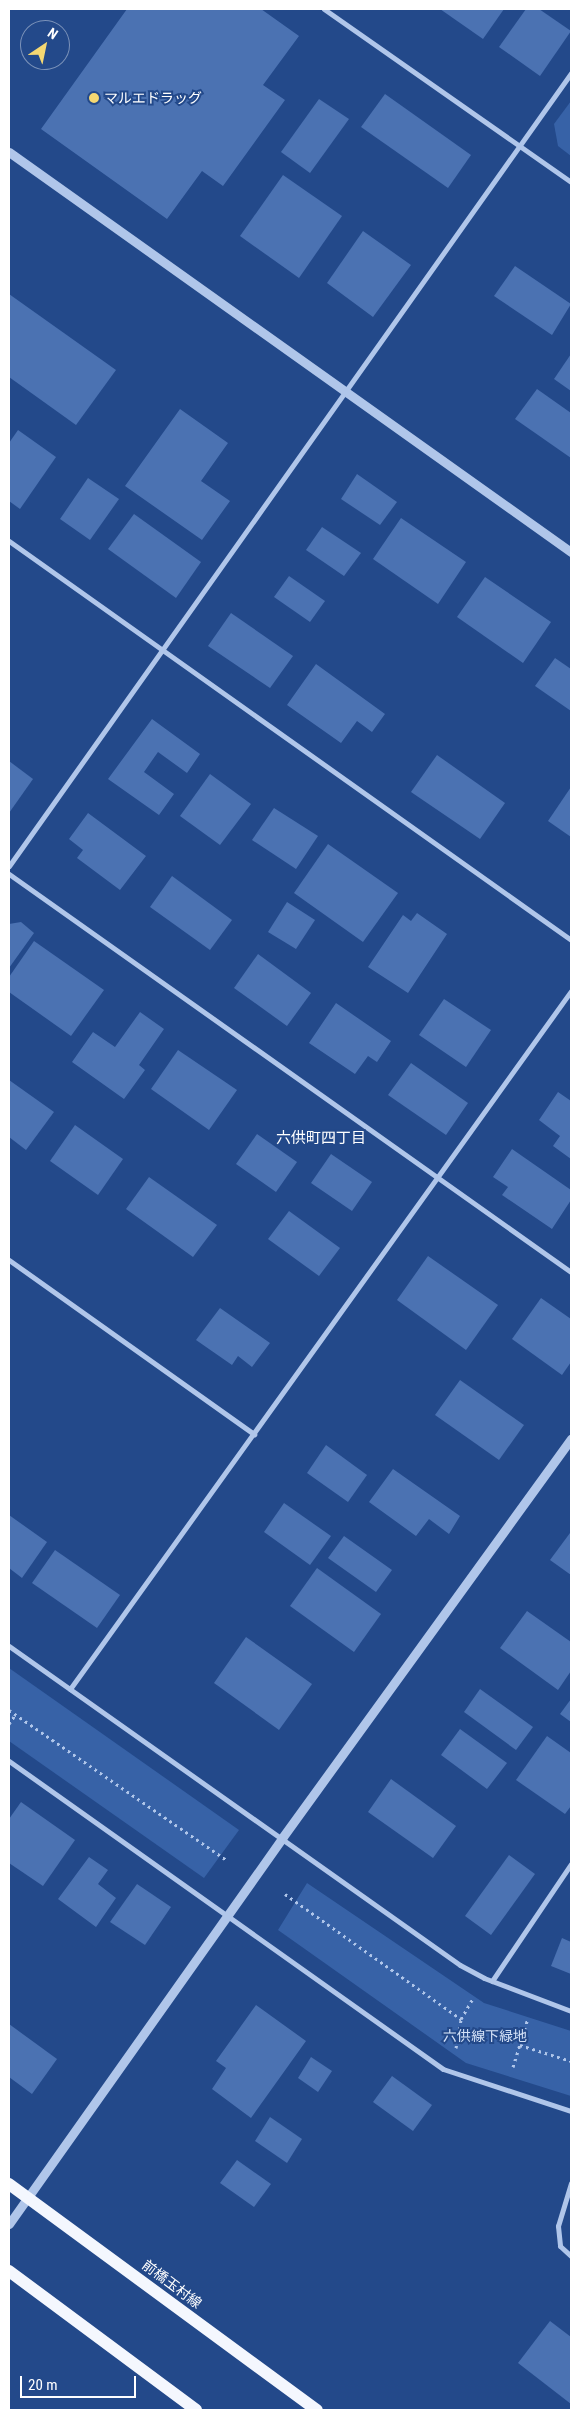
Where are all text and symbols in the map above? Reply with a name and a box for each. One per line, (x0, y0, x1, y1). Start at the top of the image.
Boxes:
north arrow (20, 20, 70, 70)
text: N (45, 24, 61, 42)
place label: マルエドラッグ (104, 90, 202, 106)
marker: マルエドラッグ (88, 92, 100, 104)
district label: 六供町四丁目 (276, 1130, 366, 1148)
park label: 六供線下緑地 (443, 2028, 527, 2044)
street label: 前橋玉村線 (139, 2256, 205, 2312)
scale bar (22, 2366, 139, 2398)
text: 20 m (28, 2376, 58, 2394)

